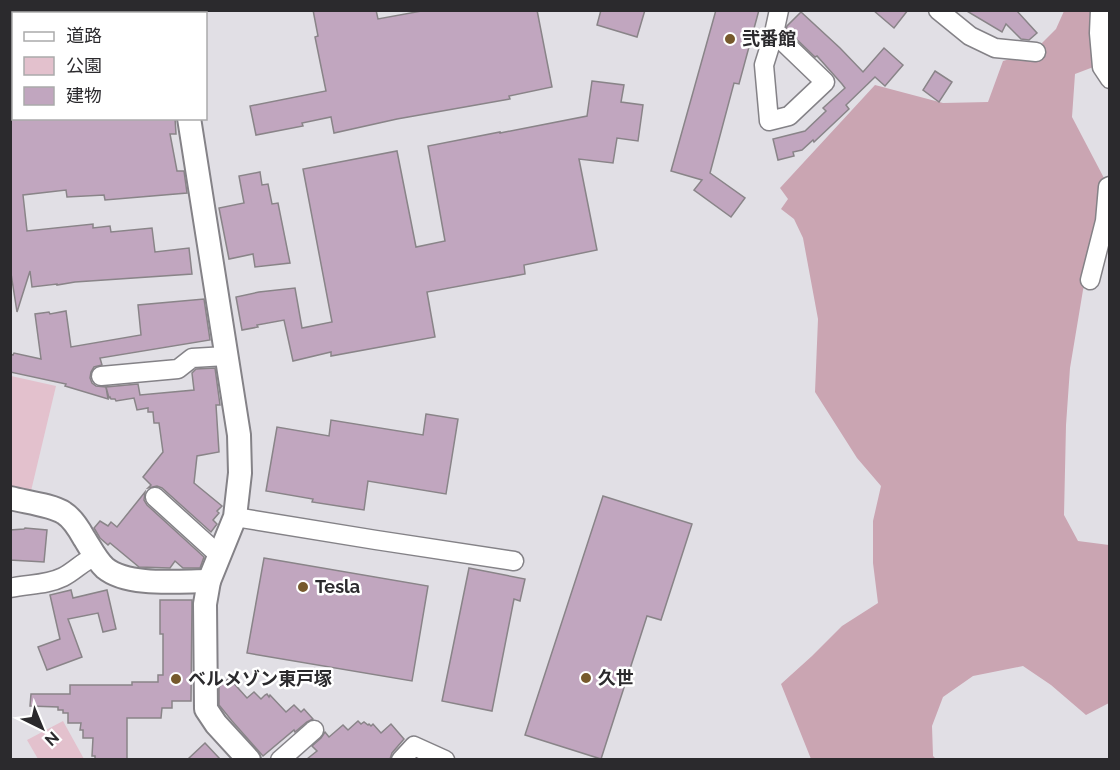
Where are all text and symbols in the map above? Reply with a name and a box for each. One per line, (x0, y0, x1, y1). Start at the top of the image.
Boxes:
legend (12, 12, 207, 120)
text: 道路 (66, 25, 102, 46)
place label: 弐番館 (742, 28, 796, 49)
marker: 弐番館 (723, 32, 737, 46)
text: 公園 (66, 55, 102, 76)
text: 建物 (66, 85, 102, 106)
place label: Tesla (315, 576, 360, 597)
marker: Tesla (296, 580, 310, 594)
place label: 久世 (598, 667, 634, 688)
place label: ベルメゾン東戸塚 (188, 668, 332, 689)
marker: 久世 (579, 671, 593, 685)
marker: ベルメゾン東戸塚 (169, 672, 183, 686)
north arrow (12, 698, 72, 758)
text: N (41, 727, 63, 750)

